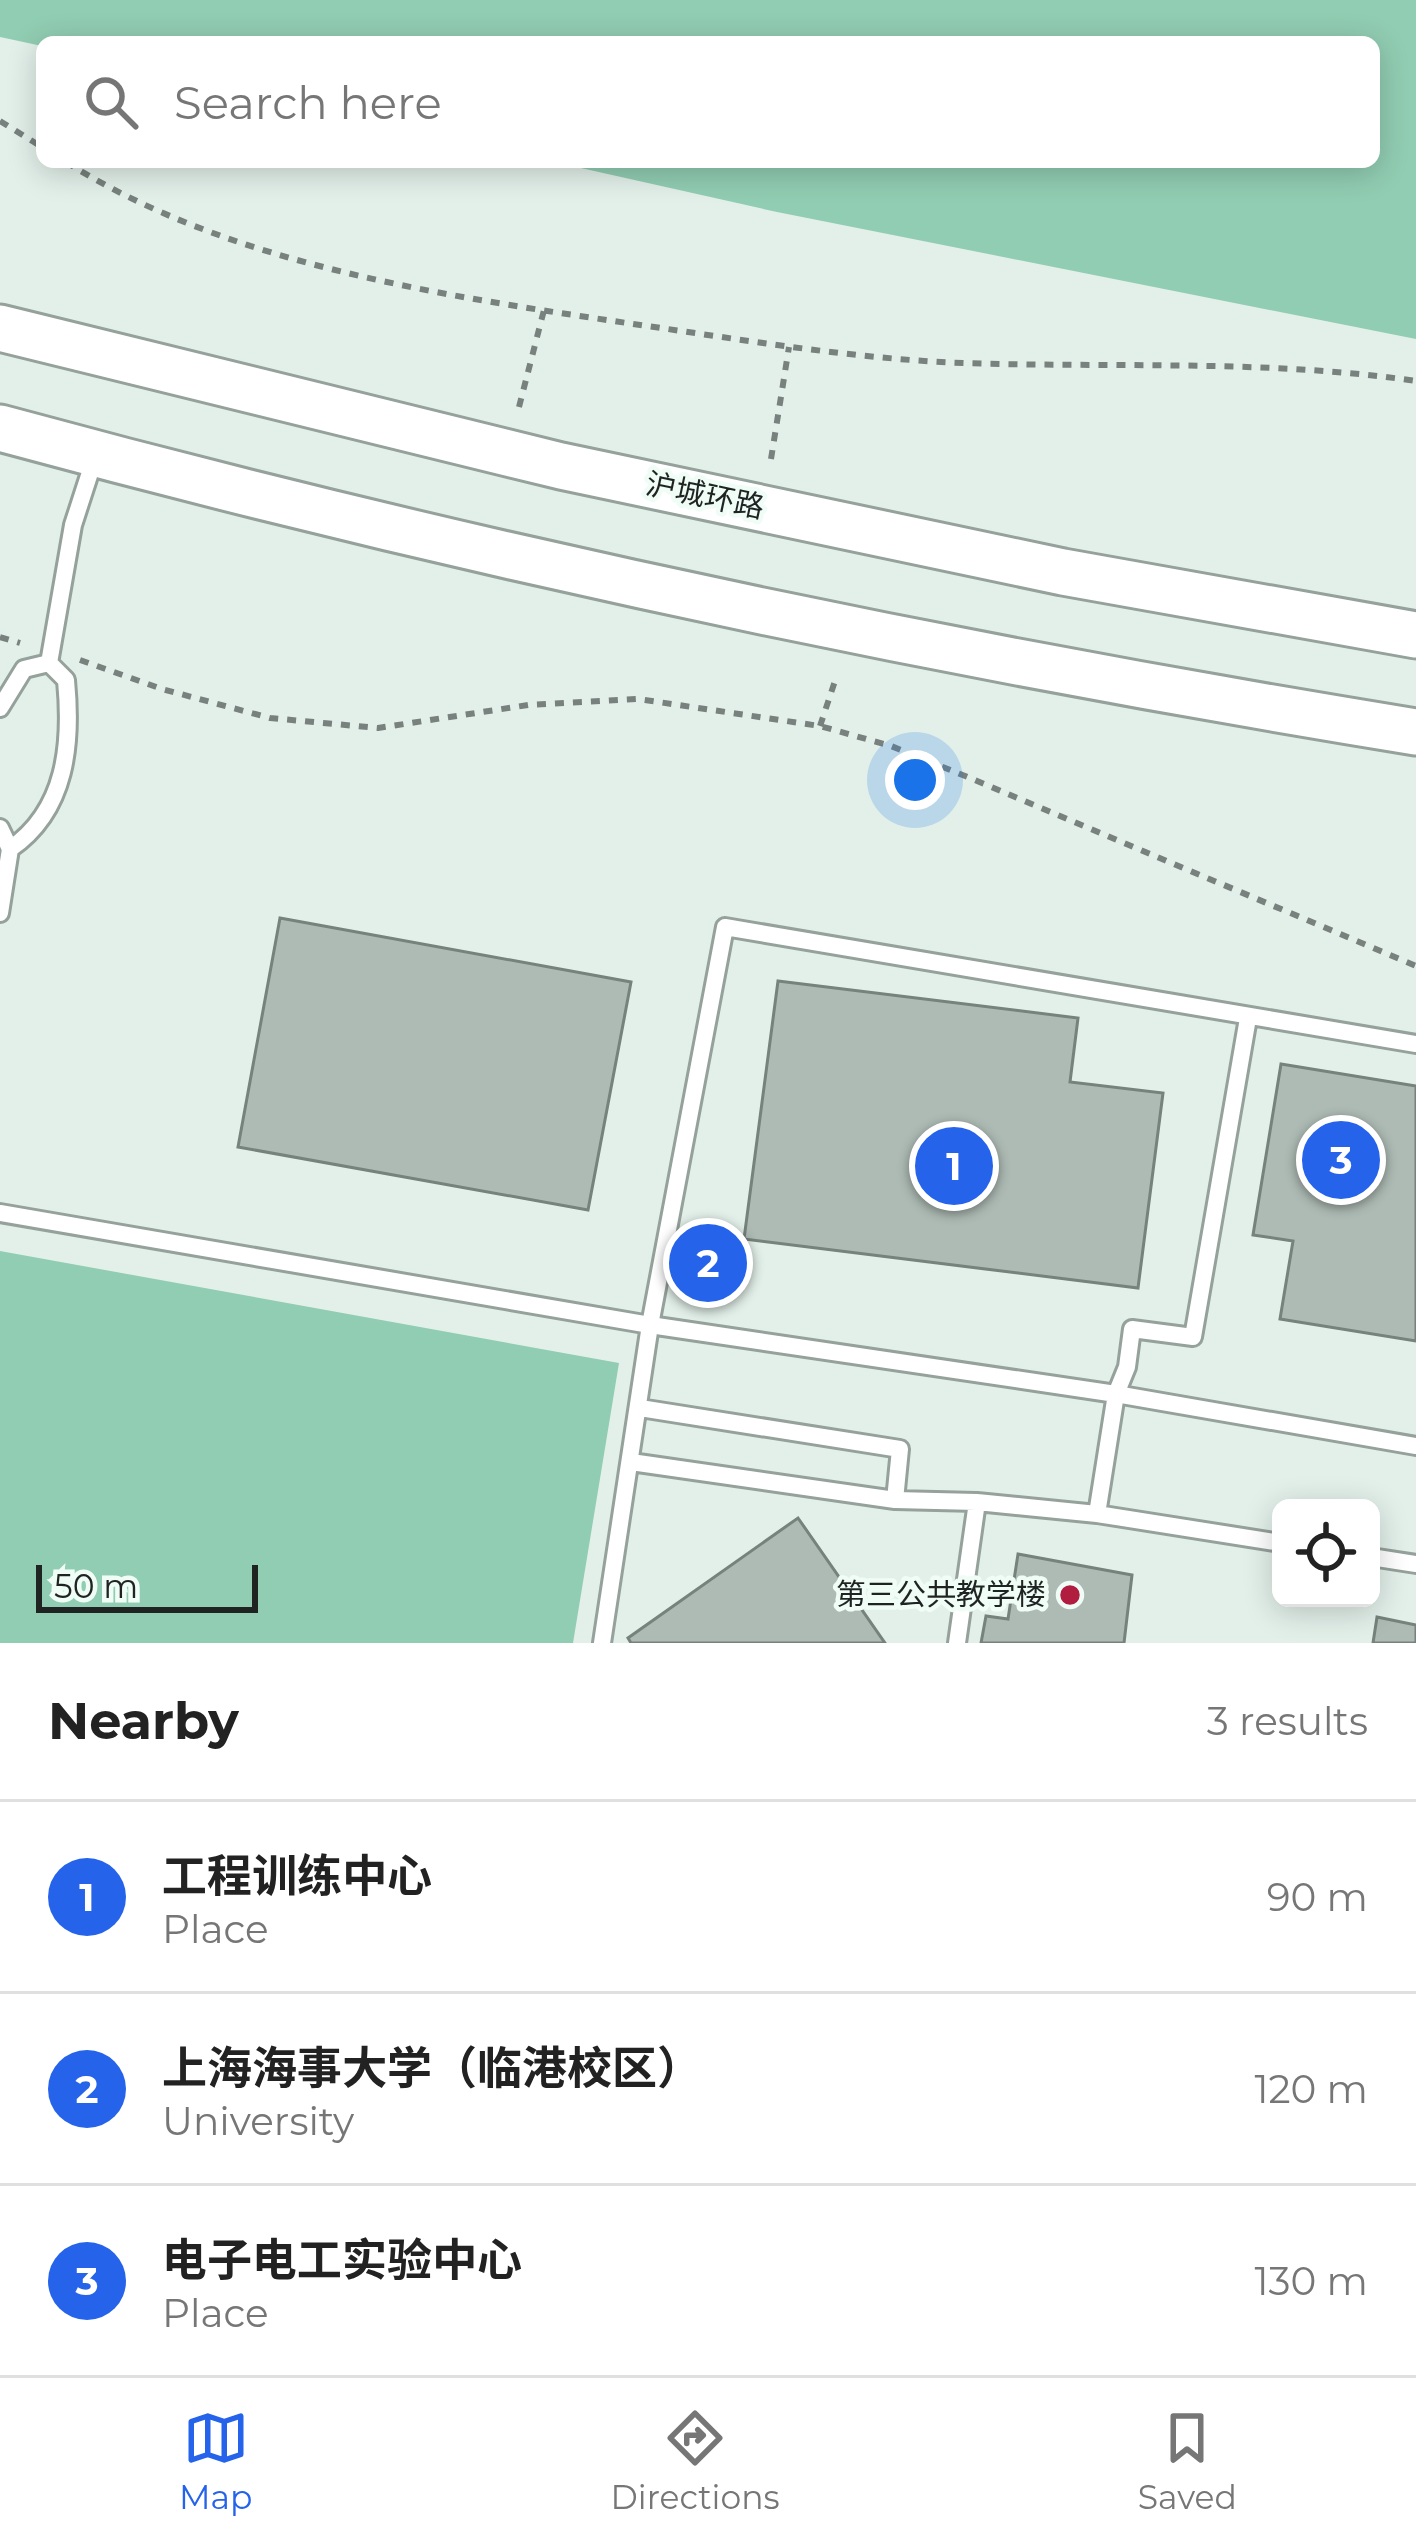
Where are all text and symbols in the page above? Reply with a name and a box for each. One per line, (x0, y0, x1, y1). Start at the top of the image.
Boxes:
search box (36, 36, 1380, 168)
icon: search (78, 69, 144, 135)
text: Search here (174, 75, 442, 130)
street label: 沪城环路 (643, 465, 768, 526)
your location (885, 750, 945, 810)
pin: 3 (1302, 1115, 1380, 1205)
pin: 1 (915, 1121, 993, 1211)
pin: 2 (669, 1218, 747, 1308)
map controls (1272, 1499, 1380, 1607)
button: locate (1272, 1499, 1380, 1607)
scale bar (36, 1559, 258, 1612)
text: 50 m (54, 1566, 138, 1606)
place label: 第三公共教学楼 (836, 1576, 1046, 1613)
marker: 第三公共教学楼 (1057, 1582, 1083, 1608)
text: Nearby (48, 1690, 239, 1752)
text: 3 results (1207, 1697, 1368, 1745)
text: 工程训练中心 (162, 1848, 432, 1903)
text: 1 (79, 1873, 95, 1921)
text: 90 m (1267, 1873, 1368, 1921)
text: Place (162, 1905, 269, 1953)
text: 上海海事大学（临港校区） (162, 2040, 702, 2095)
text: 2 (75, 2065, 99, 2113)
text: 120 m (1254, 2065, 1368, 2113)
text: University (162, 2097, 354, 2145)
text: 电子电工实验中心 (162, 2232, 522, 2287)
text: 3 (75, 2257, 99, 2305)
text: 130 m (1255, 2257, 1368, 2305)
text: Place (162, 2289, 269, 2337)
tab: Map (179, 2405, 252, 2517)
tab: Directions (611, 2405, 780, 2517)
tab: Saved (1138, 2405, 1237, 2517)

